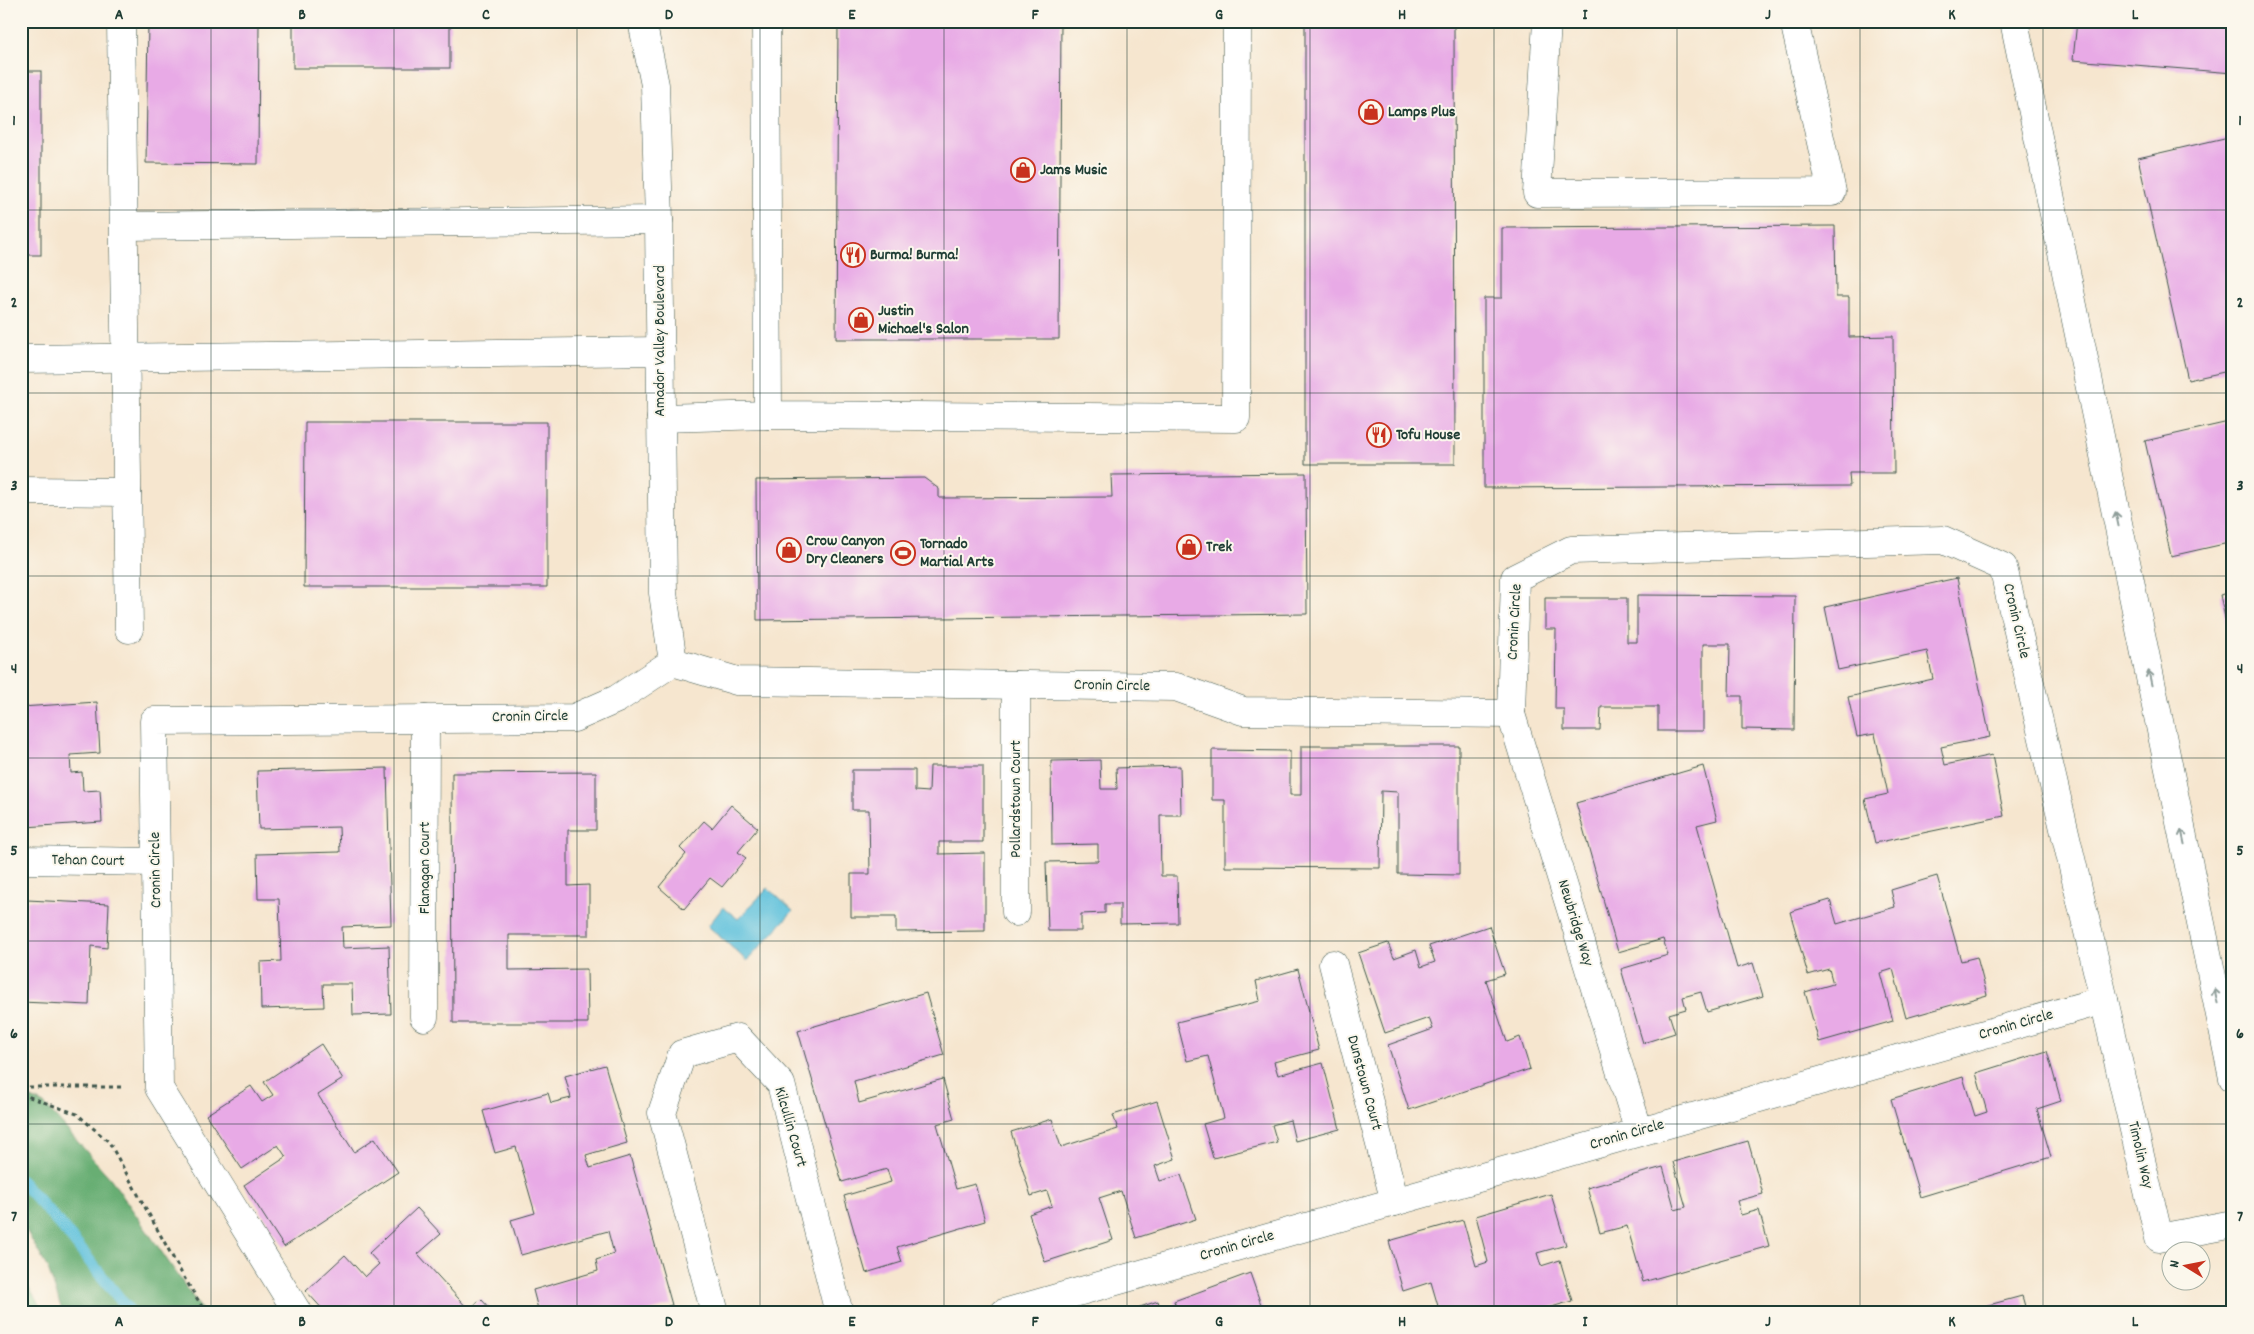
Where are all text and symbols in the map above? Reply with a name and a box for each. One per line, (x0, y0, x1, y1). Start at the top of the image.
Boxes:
text: A (115, 4, 124, 27)
text: B (298, 4, 306, 27)
text: C (482, 4, 490, 27)
text: D (665, 4, 674, 27)
text: E (848, 4, 856, 27)
text: F (1031, 4, 1039, 27)
text: G (1215, 4, 1223, 27)
text: H (1398, 4, 1406, 27)
text: I (1583, 4, 1589, 27)
text: J (1765, 4, 1771, 27)
text: K (1948, 4, 1956, 27)
text: L (2132, 4, 2139, 27)
shop icon: Lamps Plus (1358, 99, 1384, 125)
place label: Lamps Plus (1388, 101, 1456, 124)
text: 1 (12, 110, 16, 133)
text: 1 (2238, 110, 2242, 133)
shop icon: Jams Music (1010, 157, 1036, 183)
place label: Jams Music (1040, 159, 1108, 182)
restaurant icon: Burma! Burma! (840, 242, 866, 268)
place label: Burma! Burma! (870, 244, 958, 267)
street label: Amador Valley Boulevard (649, 265, 672, 417)
text: 2 (11, 292, 18, 315)
text: 2 (2237, 292, 2244, 315)
place label: Justin Michael's Salon (878, 300, 969, 341)
shop icon: Justin Michael's Salon (848, 307, 874, 333)
restaurant icon: Tofu House (1366, 422, 1392, 448)
place label: Tofu House (1396, 424, 1460, 447)
text: 3 (10, 475, 18, 498)
text: 3 (2236, 475, 2244, 498)
one-way arrow (2112, 511, 2121, 527)
place label: Crow Canyon Dry Cleaners (806, 530, 885, 571)
place label: Tornado Martial Arts (920, 533, 994, 574)
shop icon: Trek (1176, 534, 1202, 560)
place label: Trek (1206, 536, 1232, 559)
shop icon: Crow Canyon Dry Cleaners (776, 537, 802, 563)
sports icon: Tornado Martial Arts (890, 540, 916, 566)
street label: Cronin Circle (1996, 581, 2036, 661)
street label: Cronin Circle (1502, 583, 1528, 661)
text: 4 (11, 658, 17, 681)
text: 4 (2237, 658, 2243, 681)
one-way arrow (2145, 670, 2154, 686)
street label: Cronin Circle (1074, 674, 1150, 698)
street label: Cronin Circle (492, 705, 568, 729)
street label: Pollardstown Court (1005, 740, 1028, 858)
street label: Flanagan Court (414, 822, 437, 914)
one-way arrow (2178, 829, 2187, 845)
street label: Cronin Circle (144, 832, 168, 908)
text: 5 (10, 840, 18, 863)
text: 5 (2236, 840, 2244, 863)
street label: Tehan Court (51, 849, 125, 873)
street label: Newbridge Way (1551, 877, 1599, 970)
one-way arrow (2211, 988, 2220, 1004)
street label: Cronin Circle (1976, 1003, 2056, 1047)
text: 6 (10, 1023, 18, 1046)
text: 6 (2236, 1023, 2244, 1046)
street label: Dunstown Court (1340, 1033, 1388, 1133)
street label: Kilcullin Court (768, 1084, 812, 1170)
street label: Cronin Circle (1587, 1113, 1667, 1157)
street label: Timolin Way (2121, 1119, 2159, 1191)
text: 7 (11, 1206, 17, 1229)
text: 7 (2237, 1206, 2243, 1229)
street label: Cronin Circle (1197, 1224, 1277, 1268)
north arrow (2162, 1242, 2212, 1292)
text: N (2165, 1259, 2186, 1269)
text: A (115, 1311, 124, 1334)
text: B (298, 1311, 306, 1334)
text: C (482, 1311, 490, 1334)
text: D (665, 1311, 674, 1334)
text: E (848, 1311, 856, 1334)
text: F (1031, 1311, 1039, 1334)
text: G (1215, 1311, 1223, 1334)
text: H (1398, 1311, 1406, 1334)
text: I (1583, 1311, 1589, 1334)
text: J (1765, 1311, 1771, 1334)
text: K (1948, 1311, 1956, 1334)
text: L (2132, 1311, 2139, 1334)

